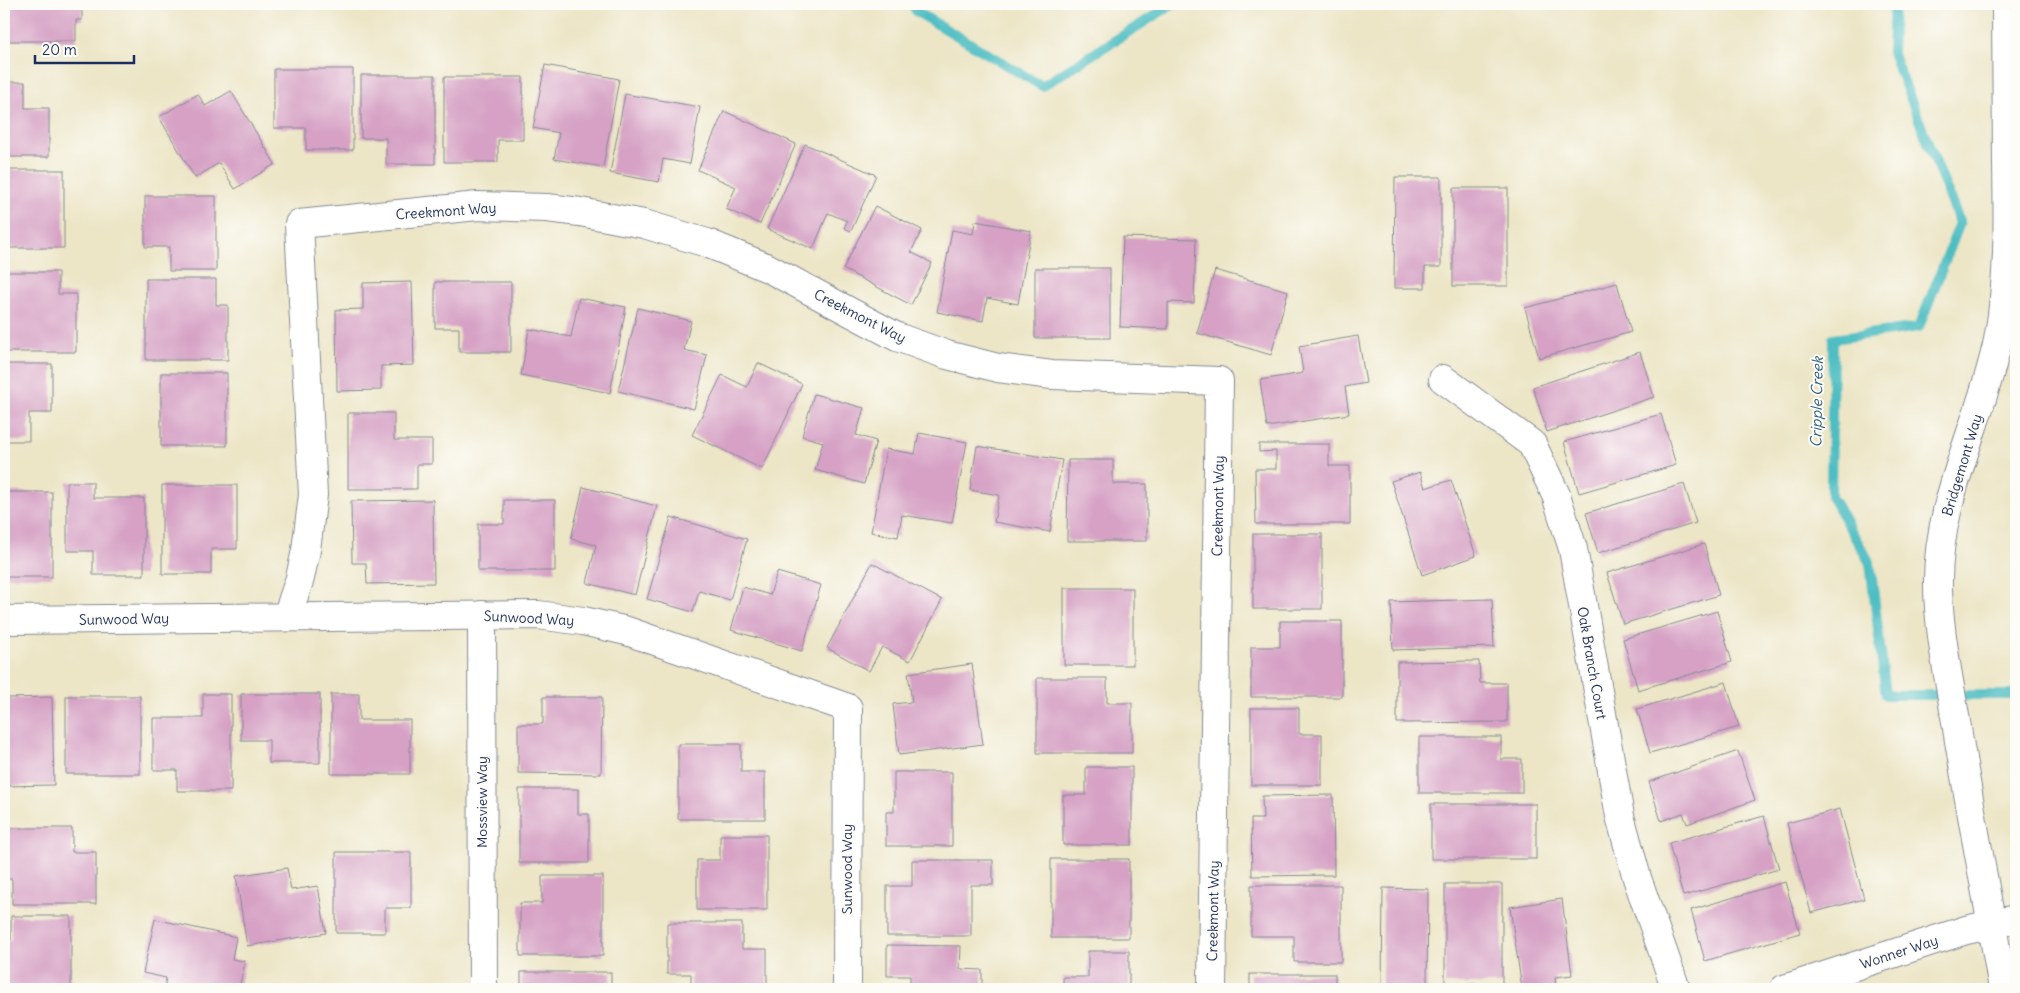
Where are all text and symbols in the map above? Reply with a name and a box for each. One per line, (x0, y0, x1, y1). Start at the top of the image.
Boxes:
scale bar (35, 32, 134, 64)
text: 20 m (42, 40, 77, 59)
street label: Creekmont Way (395, 199, 497, 223)
street label: Creekmont Way (811, 285, 909, 347)
water label: Cripple Creek (1806, 355, 1827, 447)
street label: Bridgemont Way (1938, 412, 1986, 518)
street label: Creekmont Way (1208, 455, 1228, 557)
street label: Oak Branch Court (1573, 605, 1611, 721)
street label: Sunwood Way (483, 607, 575, 629)
street label: Sunwood Way (79, 609, 169, 629)
street label: Mossview Way (473, 756, 491, 848)
street label: Sunwood Way (838, 824, 856, 914)
street label: Creekmont Way (1203, 860, 1223, 962)
street label: Wonner Way (1858, 931, 1940, 973)

